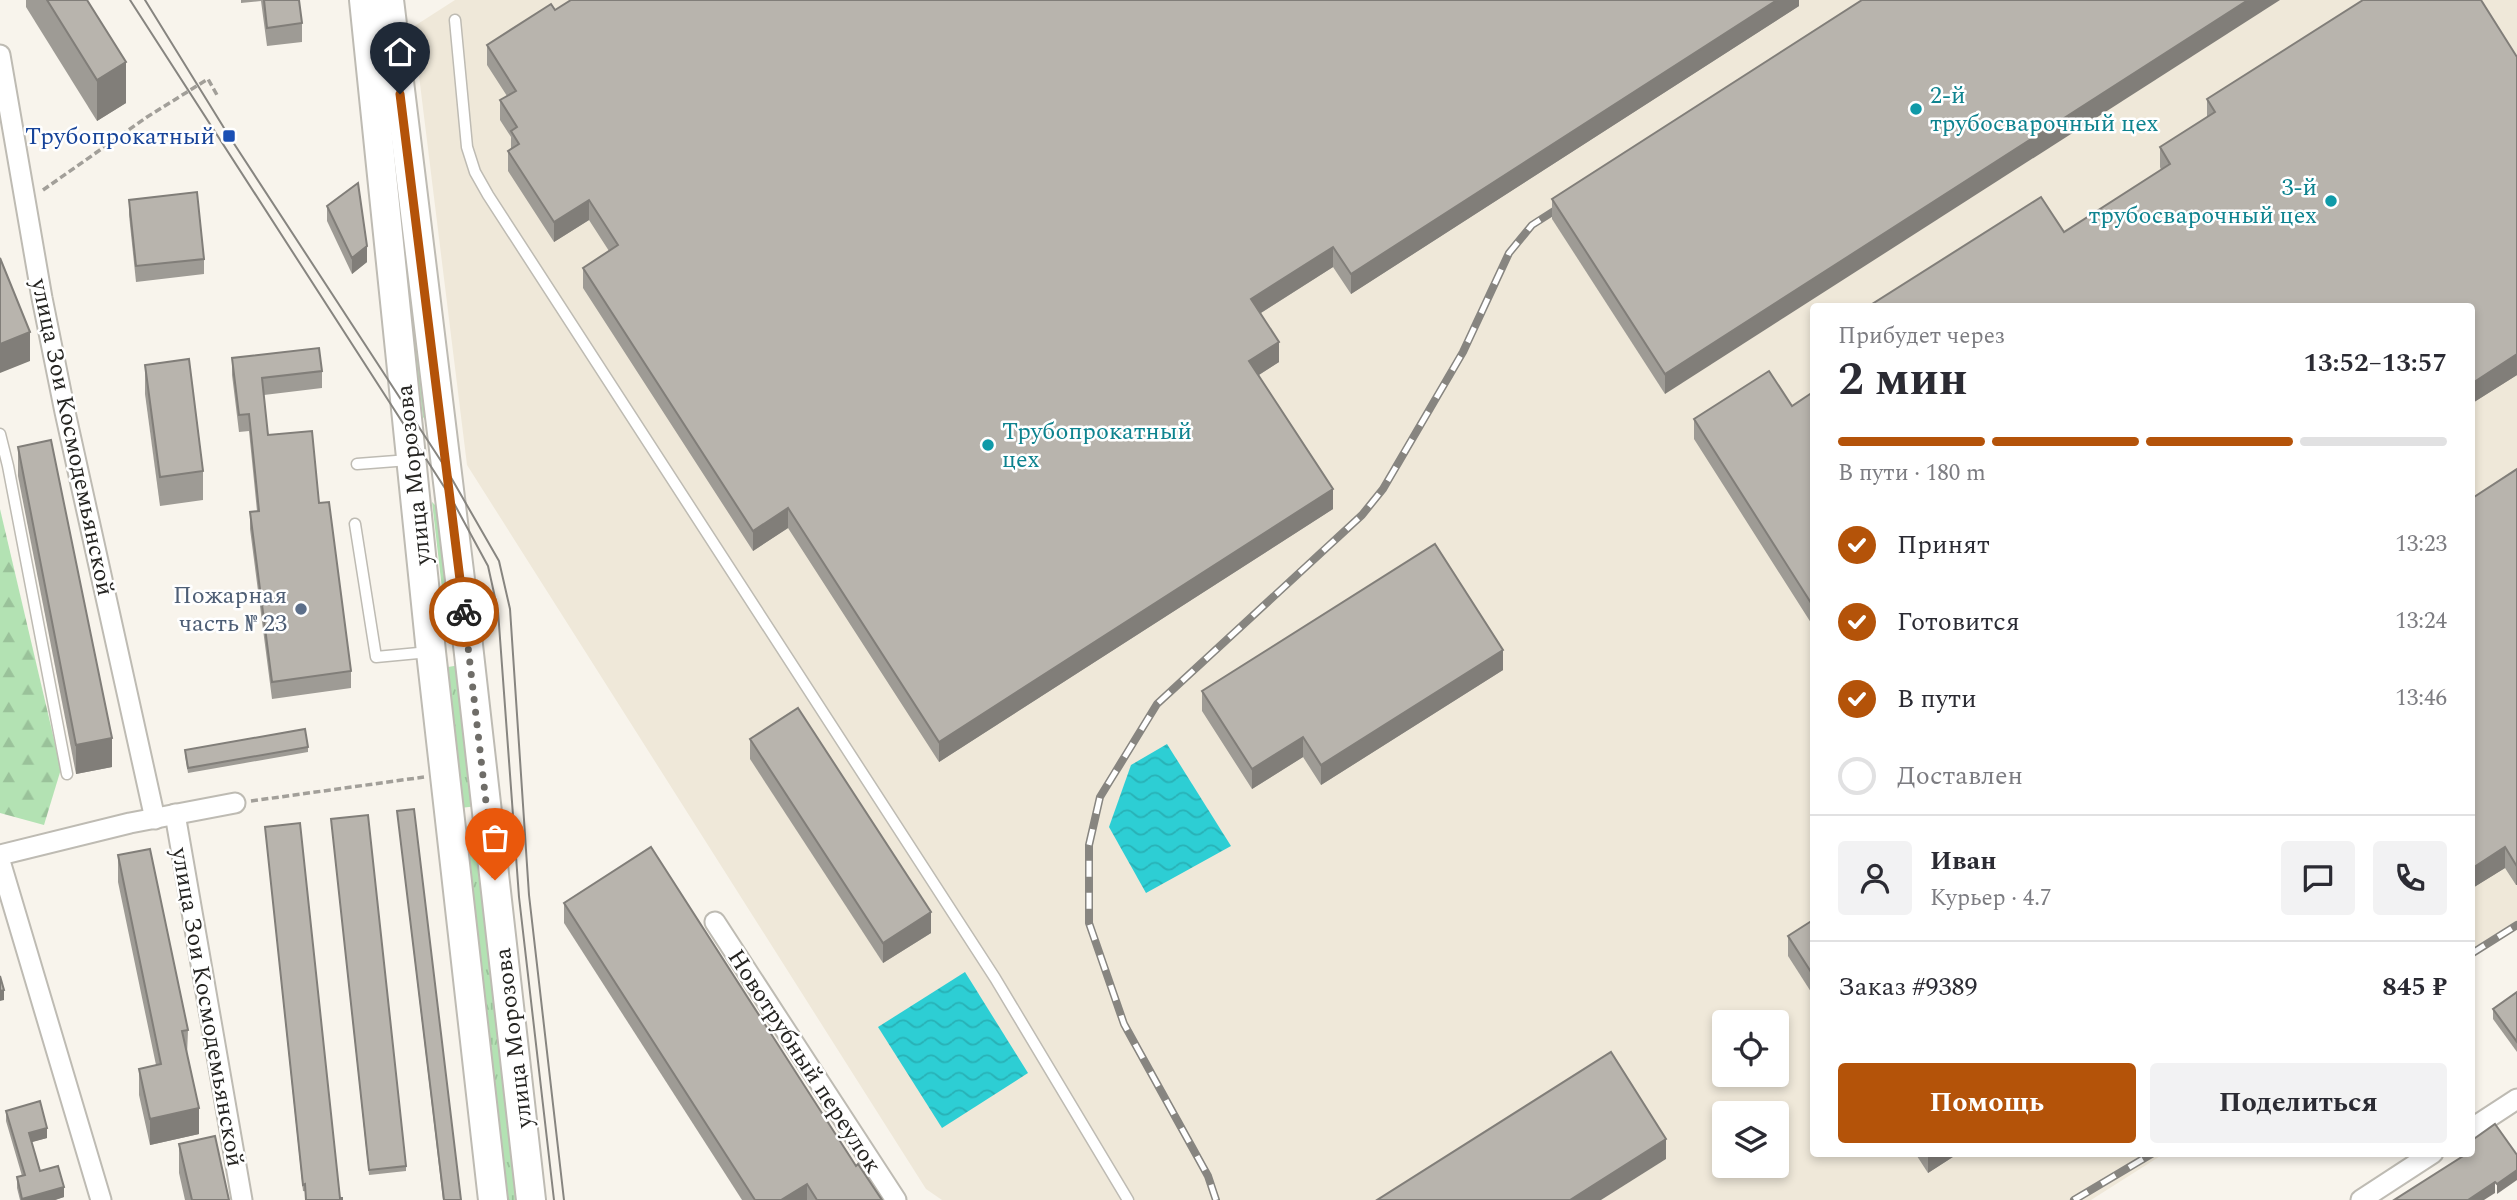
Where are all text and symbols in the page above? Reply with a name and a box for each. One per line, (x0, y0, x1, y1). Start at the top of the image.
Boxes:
pin (370, 22, 430, 94)
icon: home (381, 33, 419, 71)
place label: 2-й трубосварочный цех (1930, 78, 2159, 142)
marker: 2-й трубосварочный цех (1908, 101, 1924, 117)
place label: Трубопрокатный (25, 119, 215, 155)
marker: Трубопрокатный (221, 128, 237, 144)
place label: 3-й трубосварочный цех (2089, 170, 2317, 234)
marker: 3-й трубосварочный цех (2323, 193, 2339, 209)
street label: улица Зои Космодемьянской (21, 274, 123, 599)
text: Прибудет через (1838, 319, 2005, 354)
text: 13:52–13:57 (2303, 343, 2447, 383)
text: 2 мин (1838, 345, 1968, 415)
street label: улица Морозова (387, 383, 441, 568)
place label: Трубопрокатный цех (1002, 414, 1192, 478)
marker: Трубопрокатный цех (980, 437, 996, 453)
text: В пути · 180 m (1838, 456, 1986, 491)
text: Принят (1897, 525, 1990, 565)
icon: check (1838, 526, 1876, 564)
text: 13:23 (2395, 527, 2447, 562)
courier (429, 577, 499, 647)
place label: Пожарная часть № 23 (173, 578, 287, 642)
icon: bike (445, 593, 483, 631)
marker: Пожарная часть № 23 (293, 601, 309, 617)
text: Готовится (1897, 602, 2020, 642)
icon: check (1838, 603, 1876, 641)
text: 13:24 (2395, 604, 2447, 639)
text: В пути (1897, 679, 1977, 719)
icon: check (1838, 680, 1876, 718)
text: 13:46 (2395, 681, 2447, 716)
text: Доставлен (1897, 756, 2023, 796)
pin (465, 808, 525, 880)
icon: bag (476, 819, 514, 857)
button: person (1838, 841, 1912, 915)
text: Иван (1930, 841, 1997, 881)
button: chat (2281, 841, 2355, 915)
button: phone (2373, 841, 2447, 915)
street label: улица Зои Космодемьянской (161, 844, 253, 1170)
text: Курьер · 4.7 (1930, 881, 2052, 916)
street label: Новотрубный переулок (718, 942, 890, 1181)
street label: улица Морозова (485, 945, 543, 1131)
text: Заказ #9389 (1838, 967, 1977, 1007)
text: 845 ₽ (2382, 967, 2447, 1007)
map controls (1712, 1010, 1789, 1178)
button: locate (1712, 1010, 1789, 1087)
button: Помощь (1838, 1063, 2136, 1143)
button: Поделиться (2150, 1063, 2447, 1143)
button: layers (1712, 1101, 1789, 1178)

